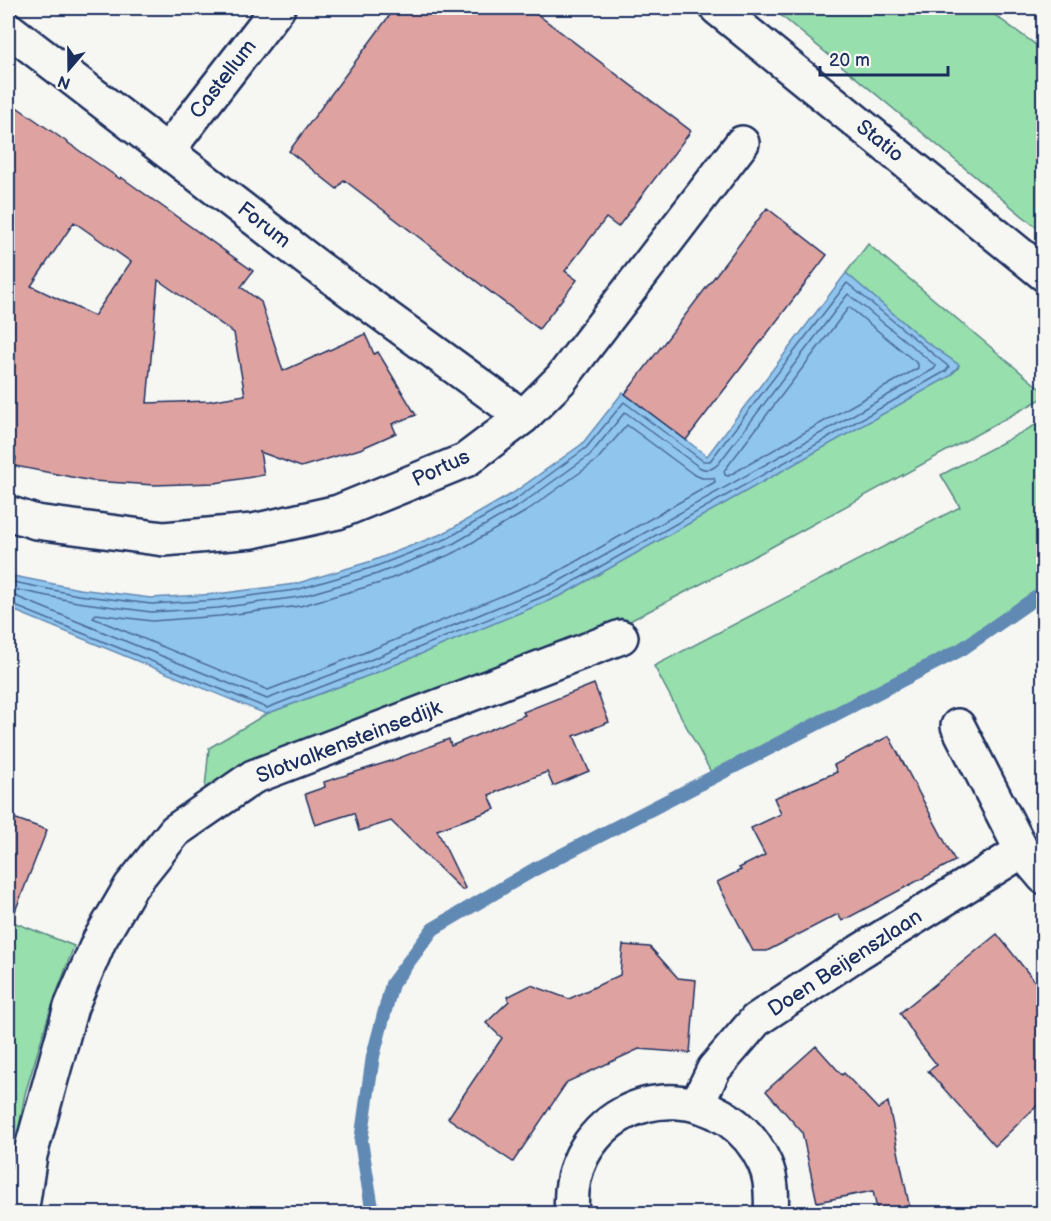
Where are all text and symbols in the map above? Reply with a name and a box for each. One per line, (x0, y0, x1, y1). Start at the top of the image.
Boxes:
street label: Castellum (184, 34, 262, 124)
north arrow (39, 39, 99, 99)
scale bar (820, 39, 948, 77)
text: 20 m (829, 50, 870, 71)
text: N (55, 71, 73, 93)
street label: Statio (851, 114, 909, 168)
street label: Forum (232, 197, 296, 253)
street label: Portus (408, 444, 474, 492)
street label: Slotvalkensteinsedijk (253, 695, 446, 789)
street label: Doen Beijenszlaan (763, 904, 927, 1022)

